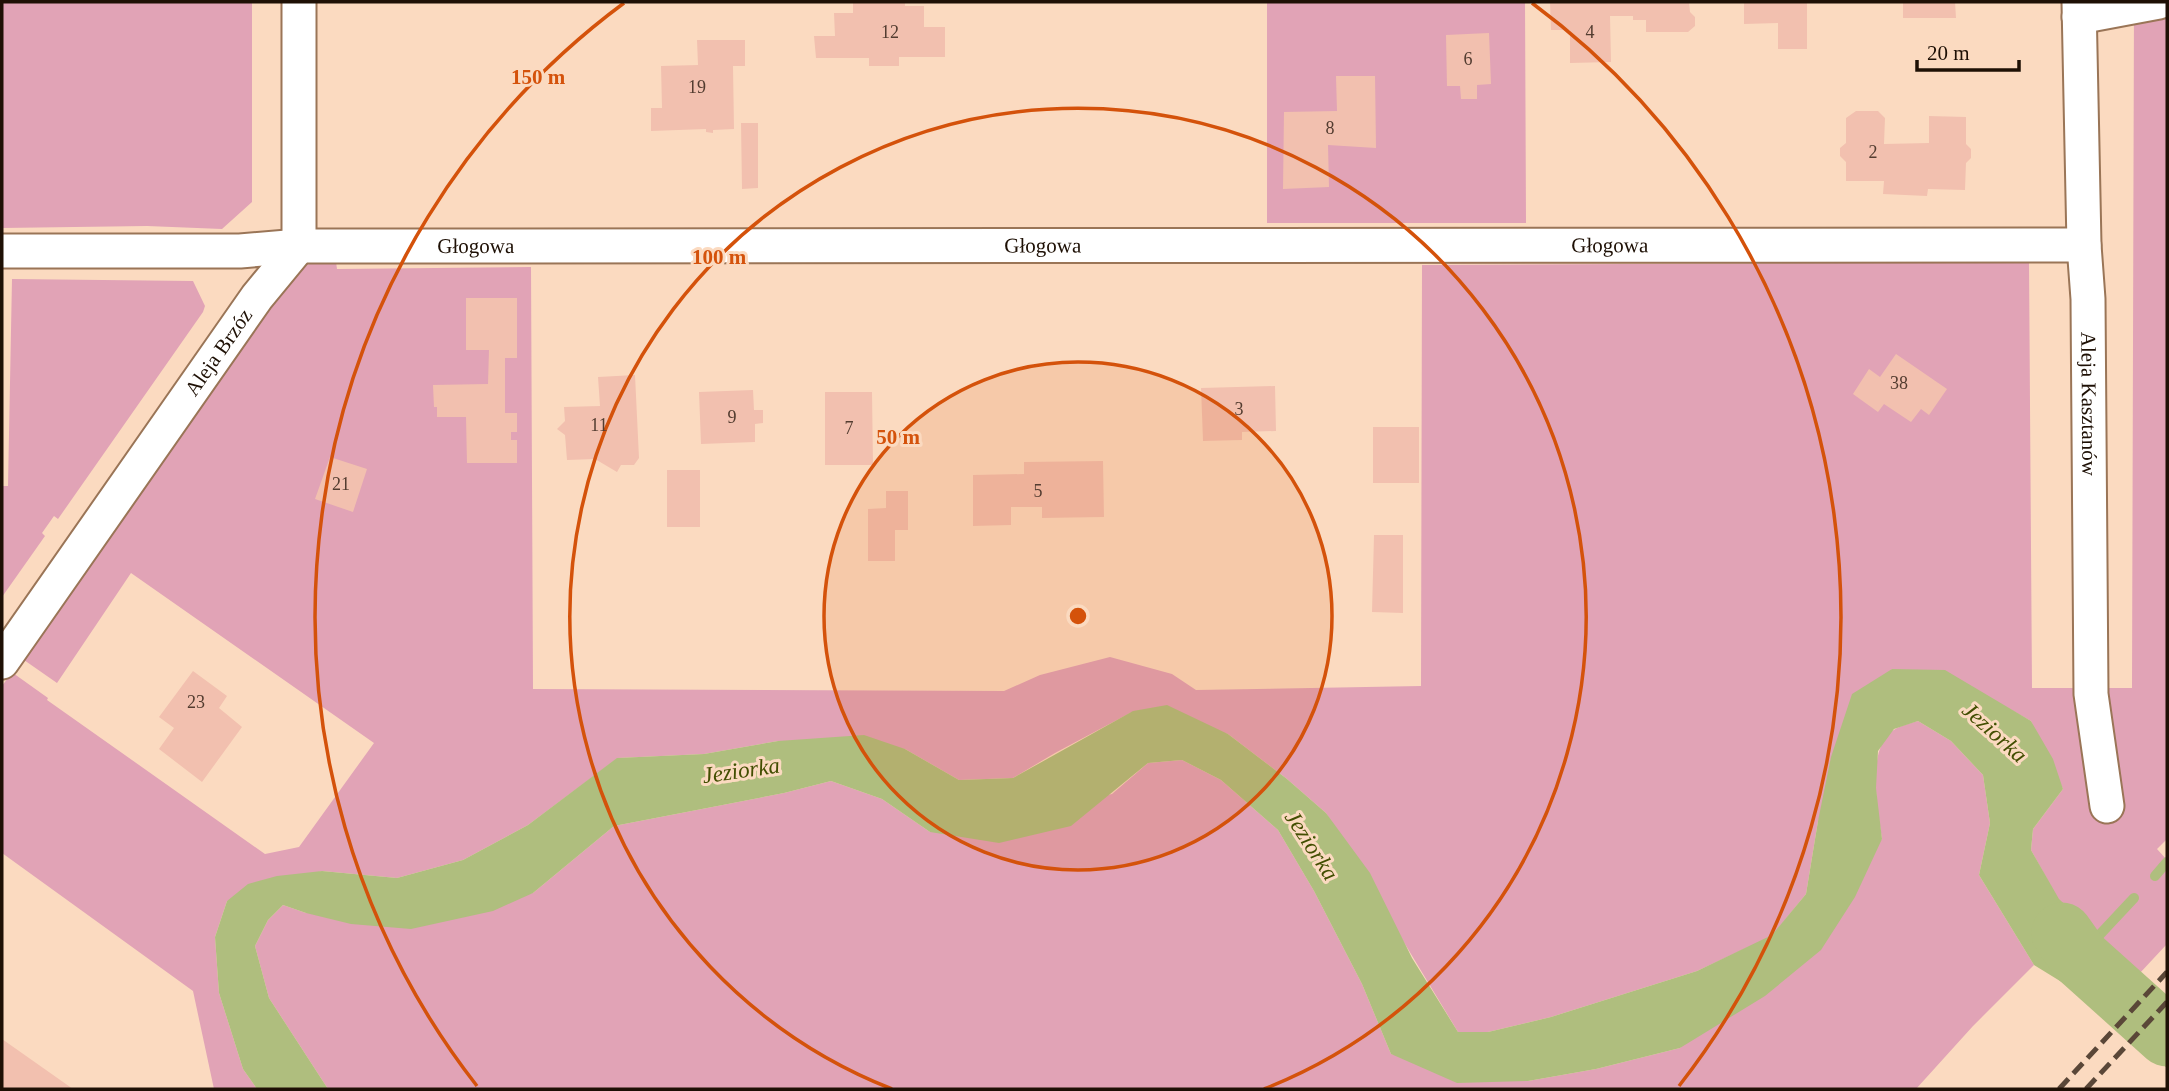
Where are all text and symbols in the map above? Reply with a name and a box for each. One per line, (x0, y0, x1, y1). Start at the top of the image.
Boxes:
house number: 12 (881, 22, 899, 42)
house number: 4 (1586, 22, 1595, 42)
scale bar (1917, 28, 2018, 72)
text: 20 m (1927, 41, 1970, 65)
house number: 6 (1464, 49, 1473, 69)
text: 150 m (511, 65, 566, 89)
house number: 19 (688, 77, 706, 97)
house number: 8 (1326, 118, 1335, 138)
house number: 2 (1869, 142, 1878, 162)
street label: Głogowa (1571, 233, 1649, 257)
street label: Głogowa (437, 234, 515, 258)
street label: Głogowa (1004, 234, 1082, 258)
text: 100 m (692, 245, 747, 269)
street label: Aleja Brzóz (180, 304, 257, 400)
street label: Aleja Kasztanów (2076, 332, 2101, 477)
house number: 38 (1890, 373, 1908, 393)
house number: 3 (1235, 399, 1244, 419)
house number: 9 (728, 407, 737, 427)
house number: 11 (590, 415, 608, 435)
house number: 7 (845, 418, 854, 438)
text: 50 m (876, 425, 920, 449)
house number: 21 (332, 474, 350, 494)
house number: 5 (1034, 481, 1043, 501)
centre of rings (1066, 604, 1090, 628)
house number: 23 (187, 692, 205, 712)
water label: Jeziorka (1957, 697, 2032, 768)
water label: Jeziorka (701, 753, 781, 788)
water label: Jeziorka (1280, 806, 1343, 885)

